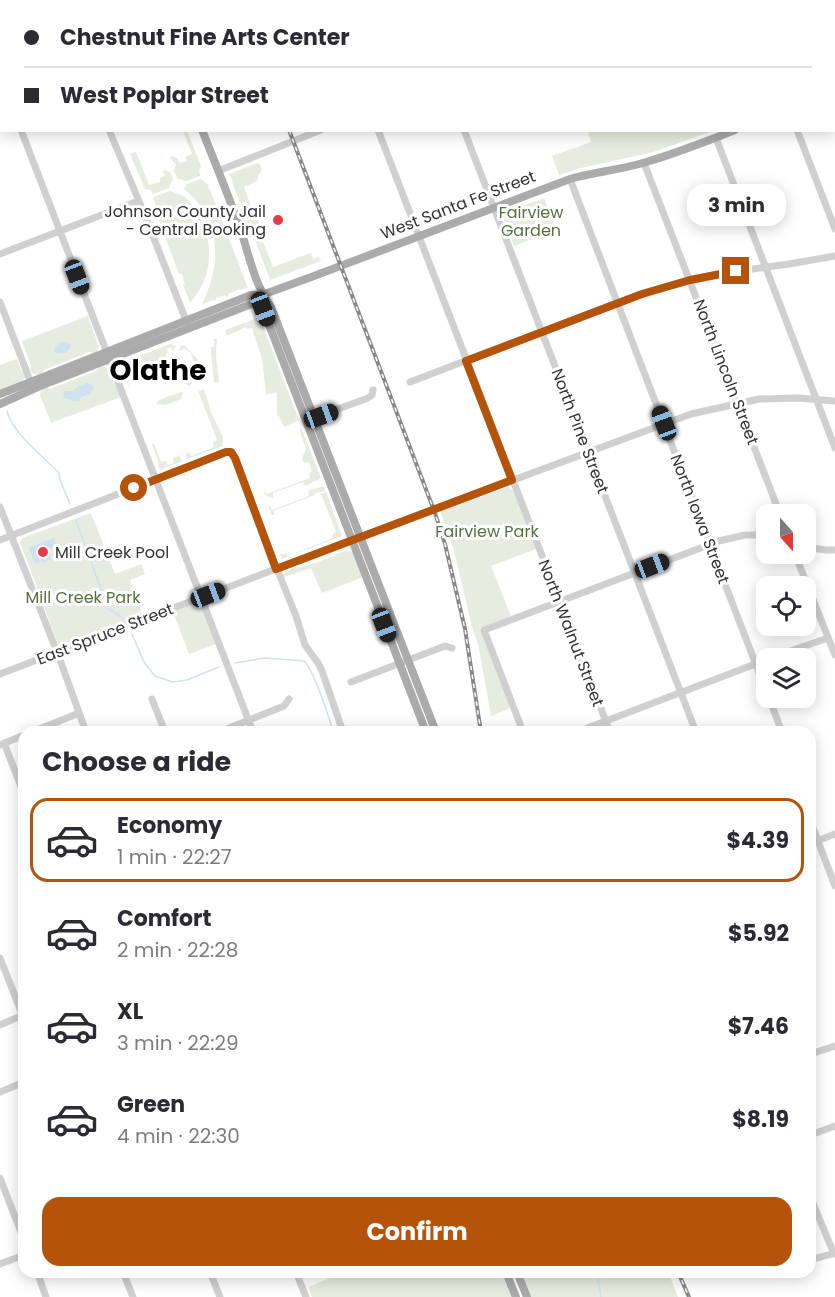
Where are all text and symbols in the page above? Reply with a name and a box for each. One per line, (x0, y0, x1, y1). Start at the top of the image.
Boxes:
text: Chestnut Fine Arts Center (60, 22, 350, 53)
text: West Poplar Street (60, 80, 269, 111)
street label: West Santa Fe Street (377, 165, 539, 245)
callout: 3 min (686, 184, 786, 226)
text: 3 min (708, 191, 765, 219)
place label: Johnson County Jail - Central Booking (104, 200, 266, 241)
park label: Fairview Garden (499, 201, 563, 242)
marker: Johnson County Jail - Central Booking (271, 213, 285, 227)
car (62, 257, 92, 297)
route end (722, 257, 749, 284)
car (248, 289, 278, 329)
street label: North Lincoln Street (688, 296, 764, 448)
district label: Olathe (110, 351, 206, 390)
street label: North Pine Street (546, 365, 614, 497)
car (301, 401, 341, 431)
car (649, 403, 679, 443)
street label: North Iowa Street (665, 451, 735, 587)
route start (120, 474, 147, 501)
north arrow (756, 504, 816, 564)
map controls (756, 504, 816, 708)
park label: Fairview Park (435, 520, 539, 543)
place label: Mill Creek Pool (55, 541, 169, 564)
marker: Mill Creek Pool (36, 545, 50, 559)
car (632, 551, 672, 581)
street label: North Walnut Street (532, 556, 610, 710)
button: locate (756, 576, 816, 636)
car (188, 580, 228, 610)
park label: Mill Creek Park (26, 586, 141, 609)
street label: East Spruce Street (33, 597, 177, 671)
car (369, 605, 399, 645)
button: layers (756, 648, 816, 708)
text: Choose a ride (42, 743, 231, 780)
text: Economy (117, 810, 222, 841)
icon: car (45, 813, 99, 867)
text: $4.39 (727, 825, 789, 856)
text: 1 min · 22:27 (117, 843, 232, 871)
text: Comfort (117, 903, 211, 934)
icon: car (45, 906, 99, 960)
text: $5.92 (728, 918, 789, 949)
text: 2 min · 22:28 (117, 936, 238, 964)
text: XL (117, 996, 143, 1027)
icon: car (45, 999, 99, 1053)
text: $7.46 (728, 1011, 789, 1042)
text: 3 min · 22:29 (117, 1029, 239, 1057)
text: Green (117, 1089, 185, 1120)
icon: car (45, 1092, 99, 1146)
text: $8.19 (732, 1104, 789, 1135)
text: 4 min · 22:30 (117, 1122, 240, 1150)
button: Confirm (42, 1197, 792, 1266)

